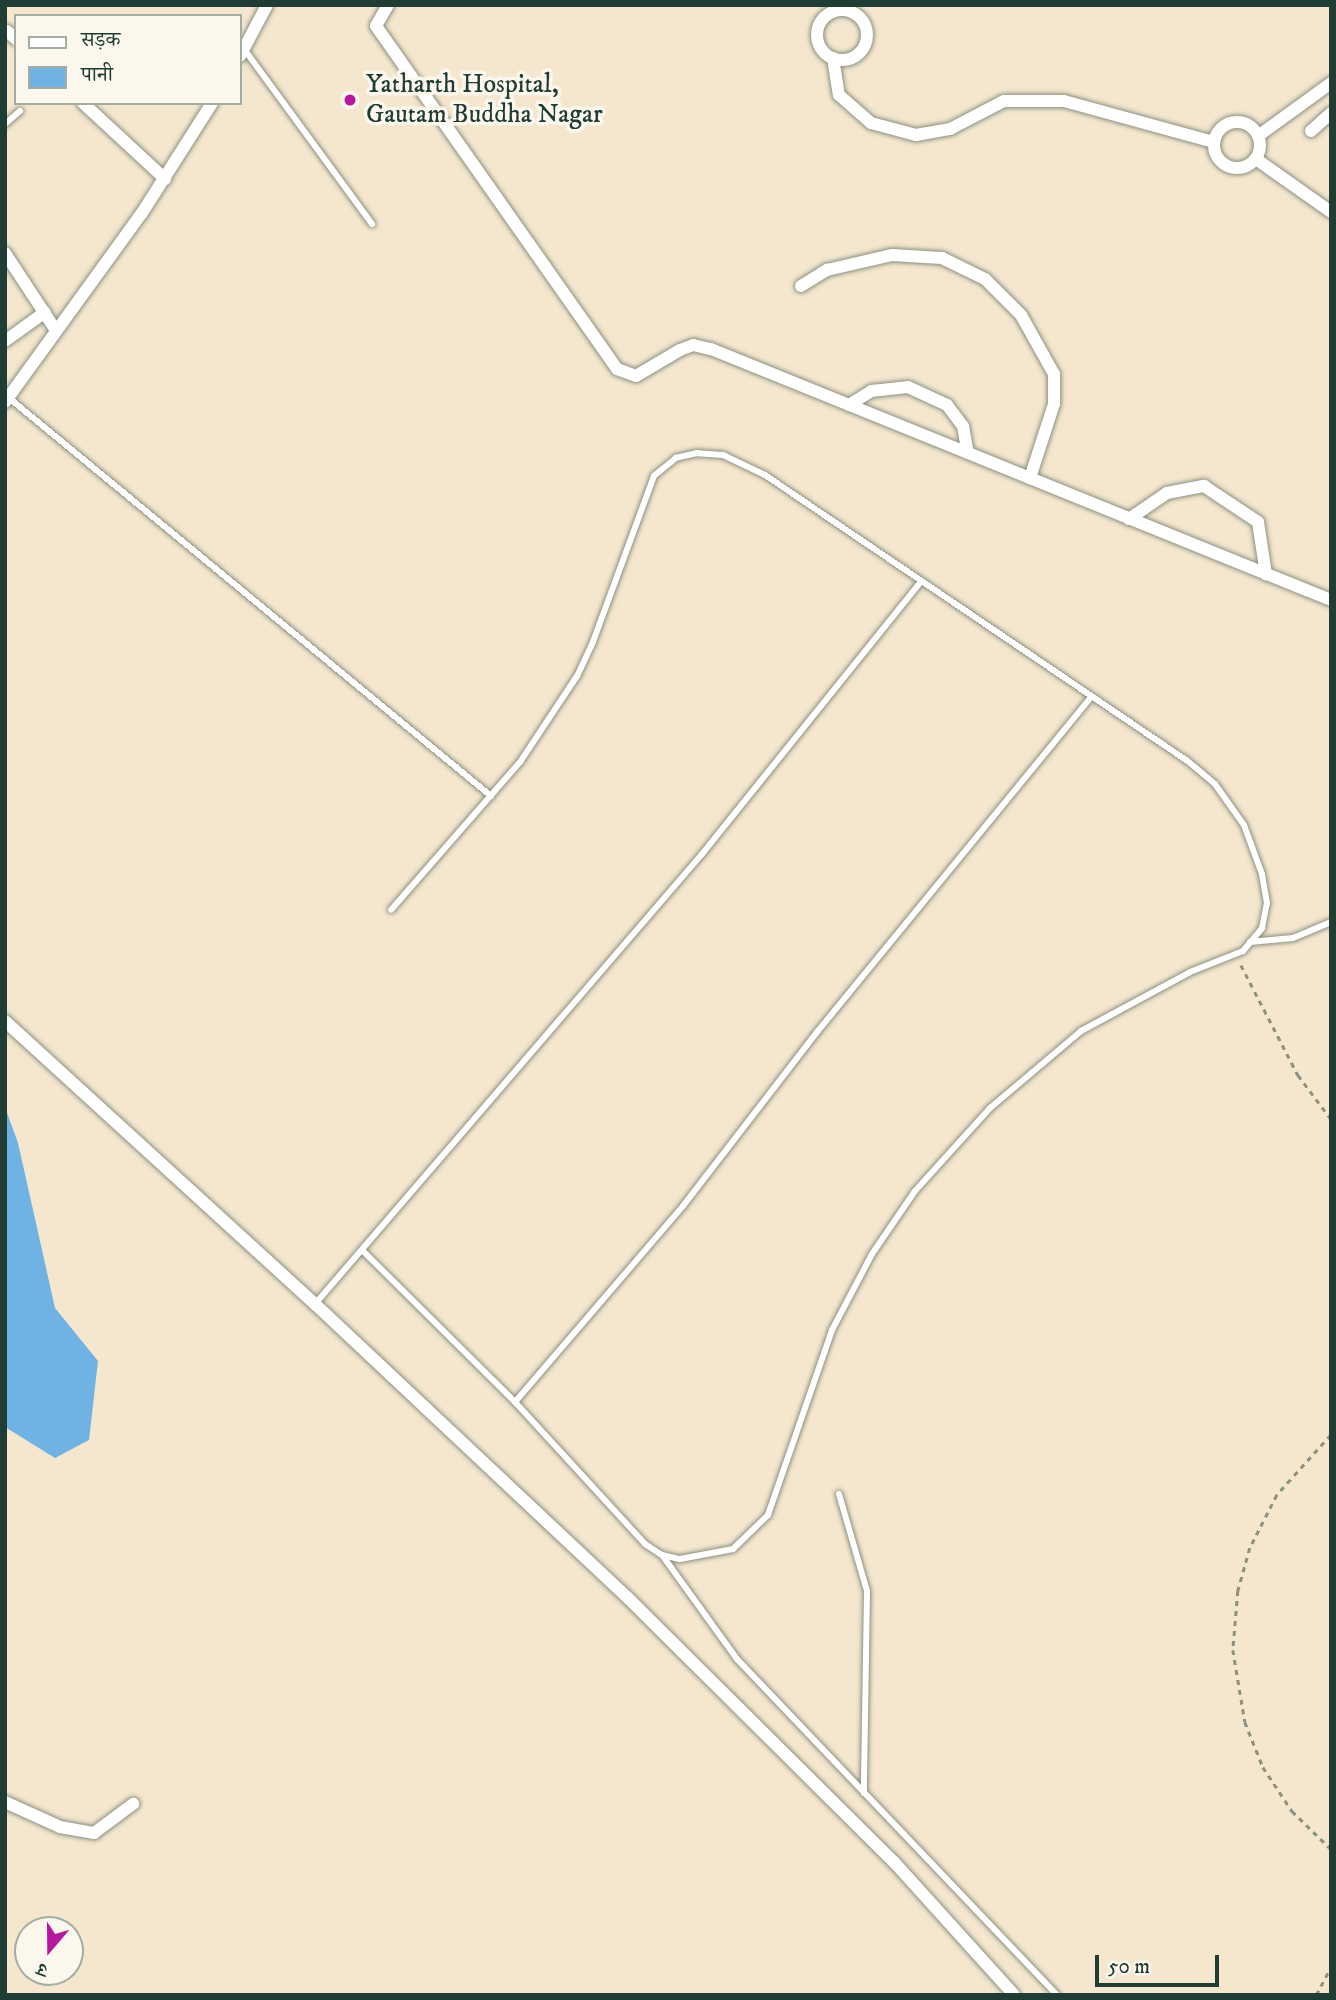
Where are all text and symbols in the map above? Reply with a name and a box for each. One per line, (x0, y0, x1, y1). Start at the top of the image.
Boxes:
legend (14, 14, 242, 105)
text: सड़क (81, 27, 120, 53)
text: पानी (81, 62, 113, 88)
place label: Yatharth Hospital, Gautam Buddha Nagar (366, 69, 603, 130)
marker: Yatharth Hospital, Gautam Buddha Nagar (340, 90, 360, 110)
north arrow (14, 1916, 84, 1986)
scale bar (1098, 1940, 1222, 1984)
text: 50 m (1108, 1954, 1150, 1980)
text: उ (34, 1957, 51, 1982)

